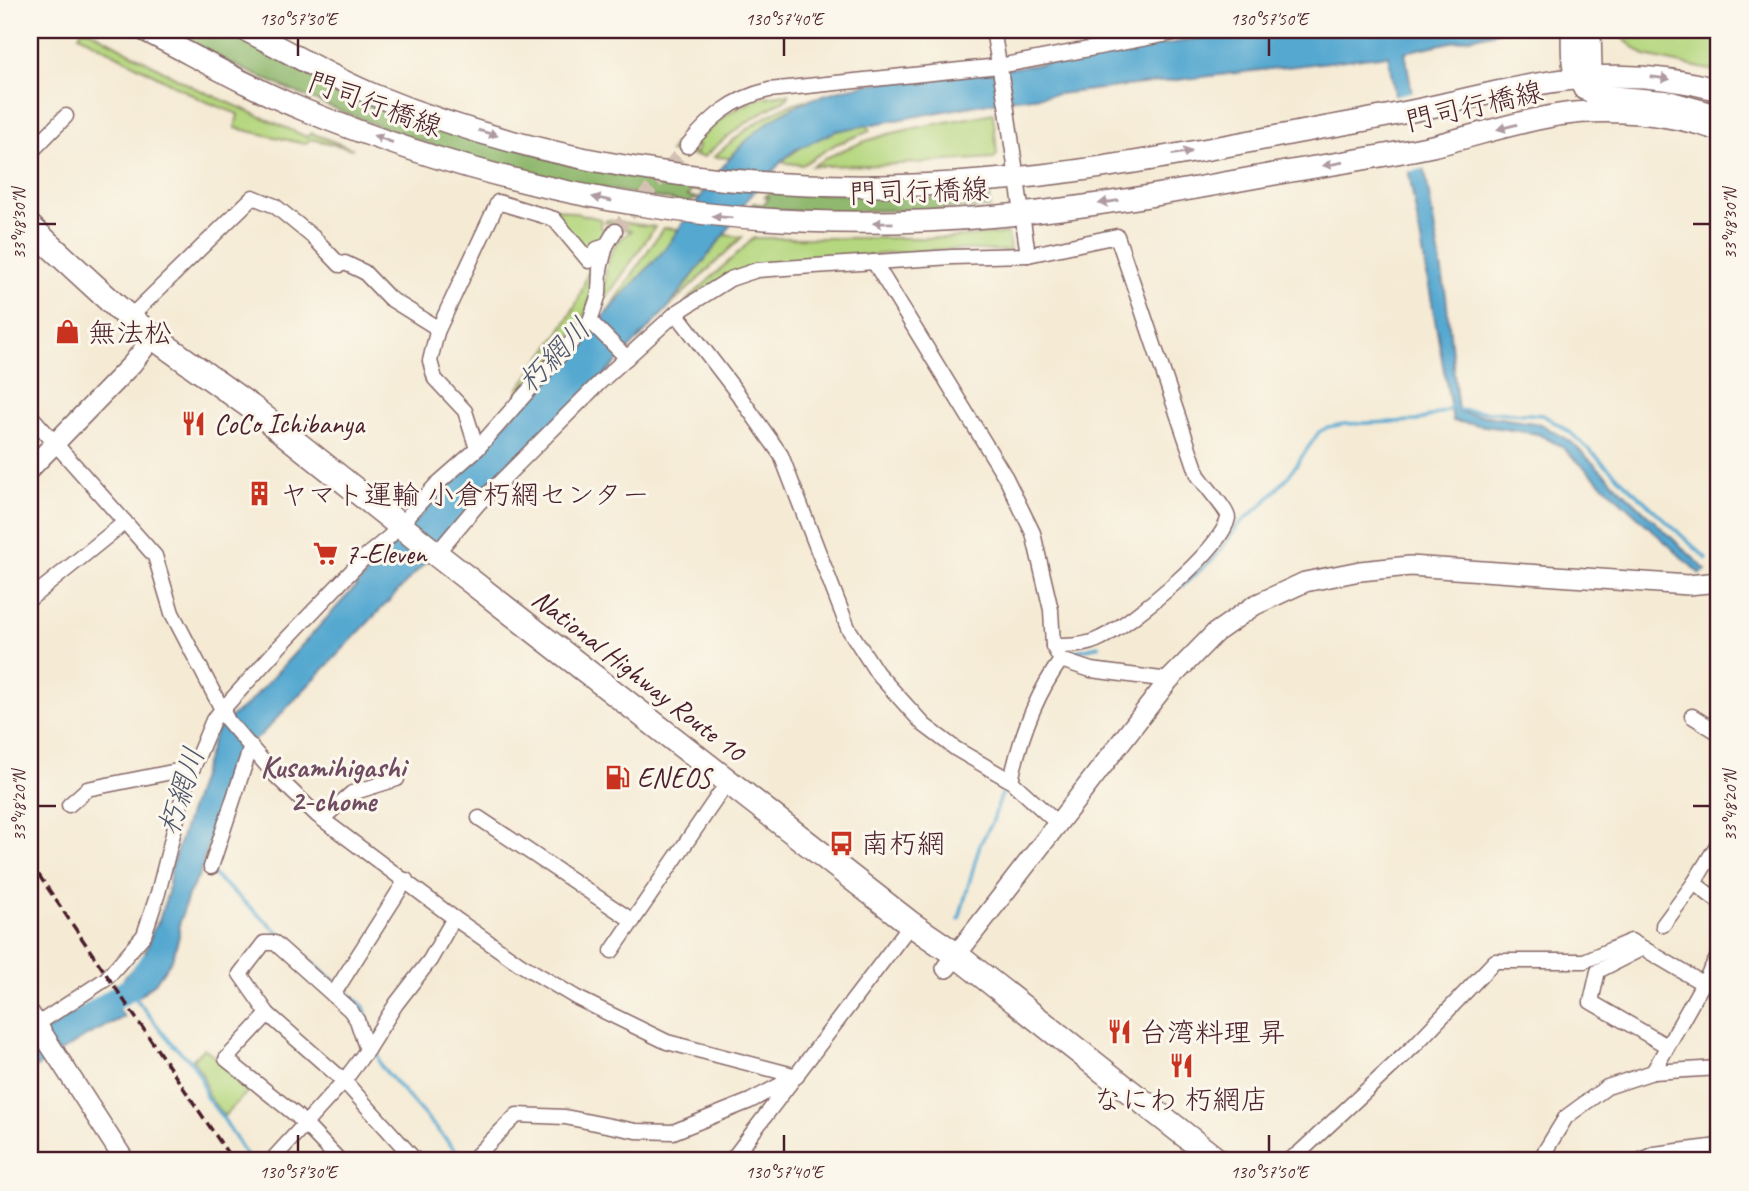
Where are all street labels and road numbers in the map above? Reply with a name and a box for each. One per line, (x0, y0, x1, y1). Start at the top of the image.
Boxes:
street label: 門司行橋線 (303, 64, 447, 144)
street label: 門司行橋線 (1402, 73, 1546, 139)
street label: 門司行橋線 (848, 171, 990, 211)
street label: National Highway Route 10 (525, 581, 755, 771)

